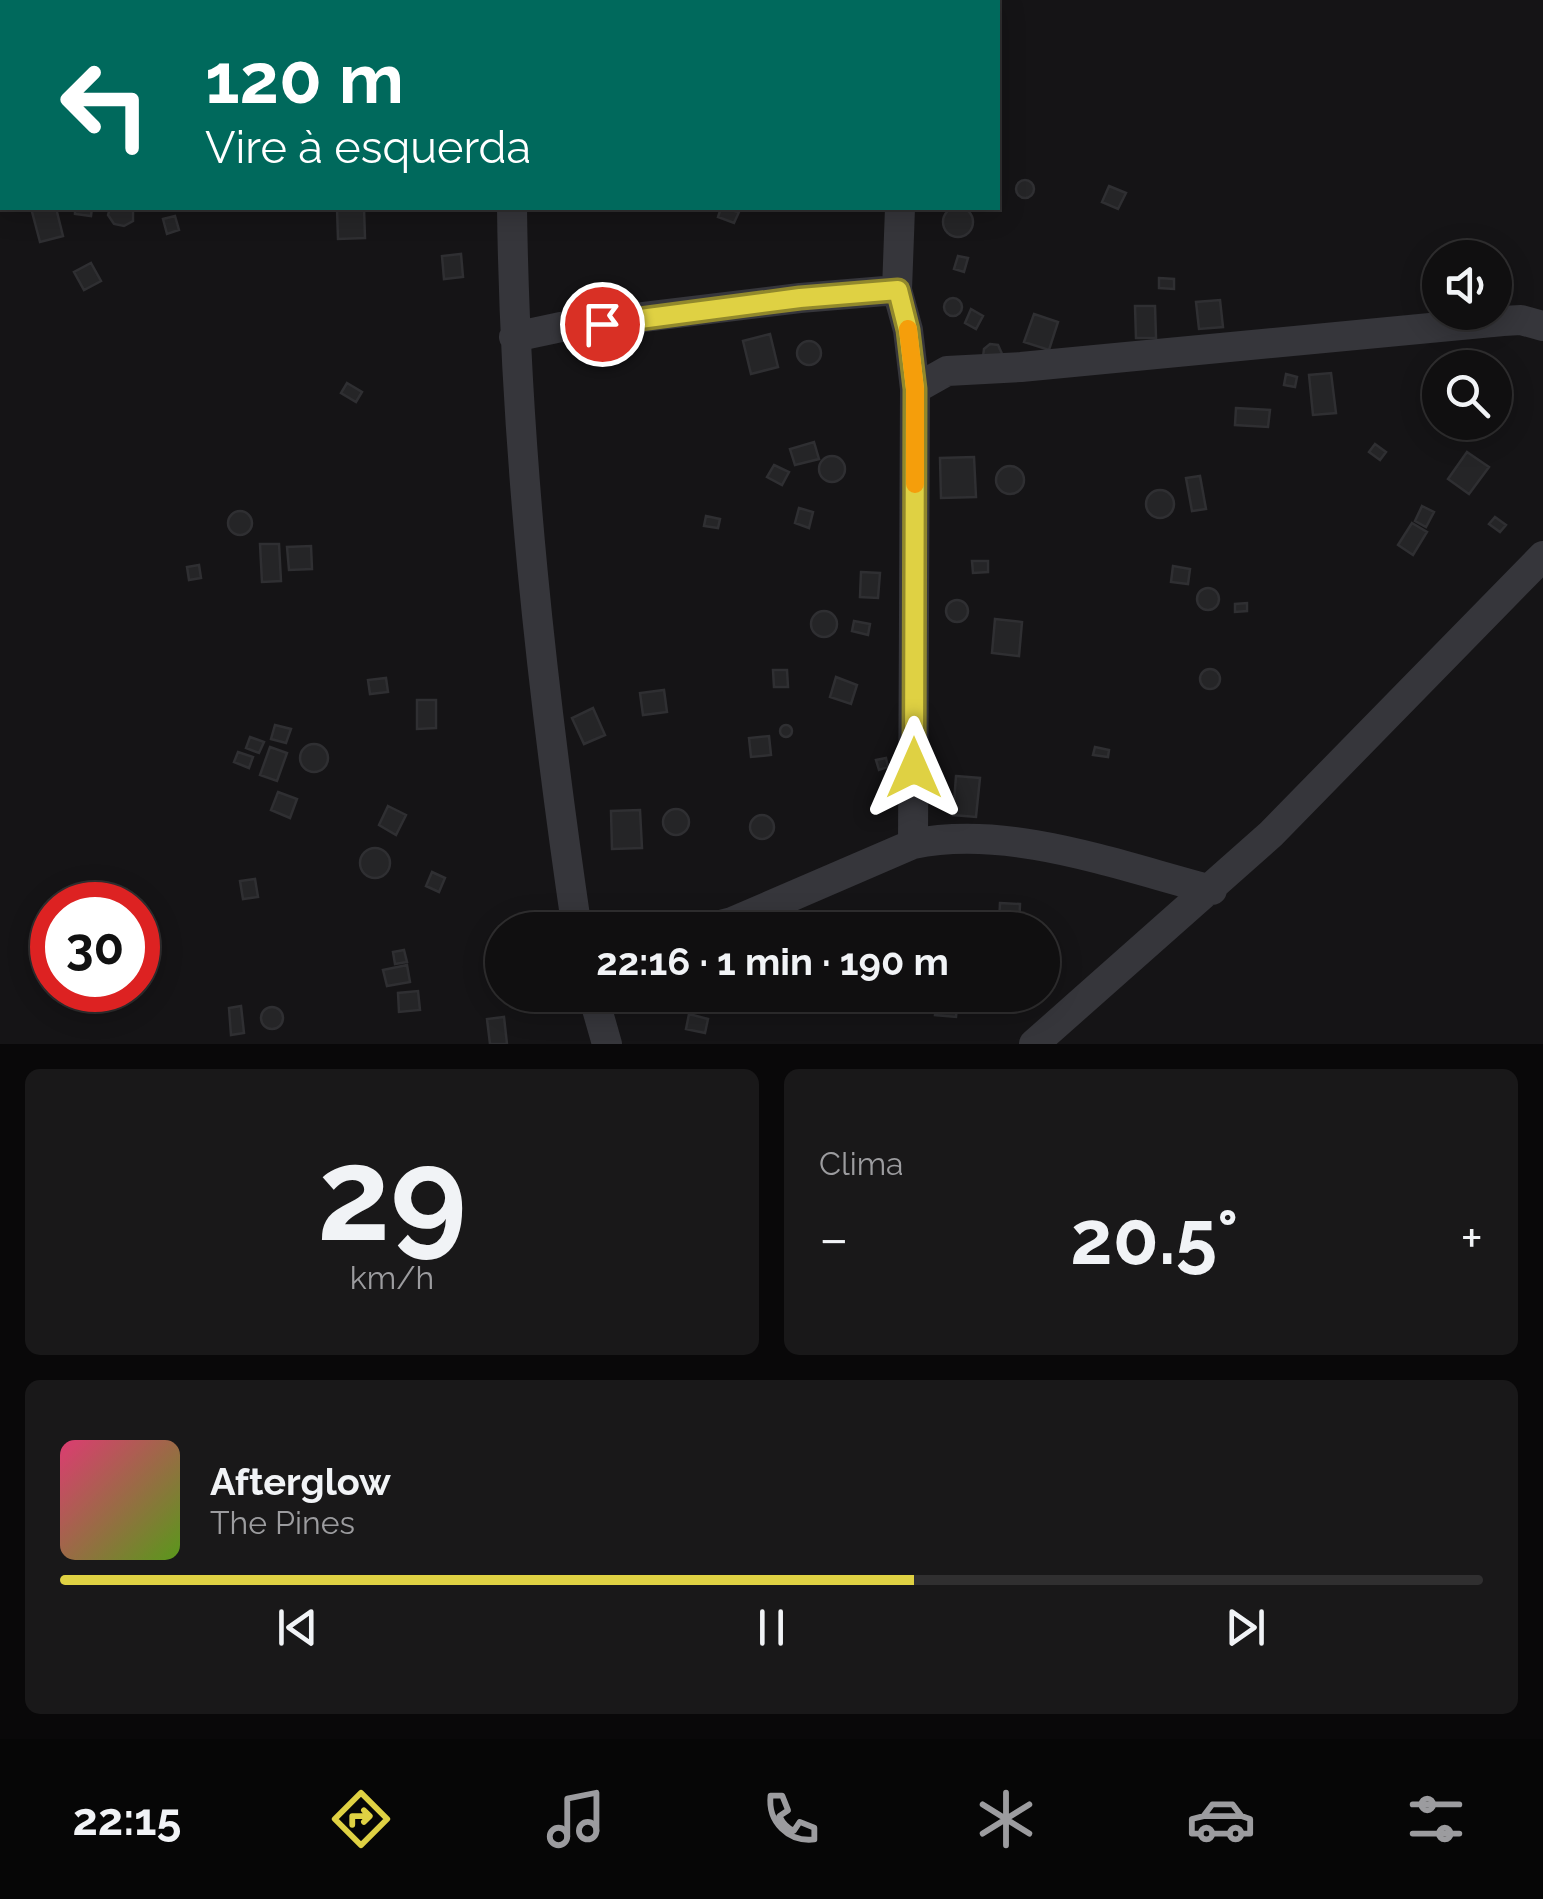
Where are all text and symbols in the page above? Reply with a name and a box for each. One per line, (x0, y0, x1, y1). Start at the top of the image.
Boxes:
text: 120 m (205, 37, 404, 119)
icon: left (40, 40, 170, 170)
text: Vire à esquerda (205, 121, 531, 174)
map controls (1422, 240, 1512, 440)
button: sound (1422, 240, 1512, 330)
pin (560, 282, 645, 367)
icon: arrive (575, 297, 630, 352)
button: search (1422, 350, 1512, 440)
position arrow (862, 716, 966, 820)
speed limit sign: 30 (30, 882, 160, 1012)
text: 22:16 · 1 min · 190 m (596, 939, 949, 984)
text: 29 (317, 1118, 467, 1270)
text: Clima (819, 1145, 903, 1182)
text: 20.5° (1070, 1193, 1238, 1282)
text: − (819, 1206, 849, 1271)
text: + (1460, 1206, 1483, 1271)
text: km/h (350, 1259, 434, 1296)
text: Afterglow (210, 1459, 391, 1504)
text: The Pines (210, 1504, 355, 1541)
icon: previous (270, 1600, 325, 1655)
icon: pause (744, 1600, 799, 1655)
icon: next (1218, 1600, 1273, 1655)
icon: directions (326, 1784, 396, 1854)
icon: music (541, 1784, 611, 1854)
icon: phone (756, 1784, 826, 1854)
icon: climate (971, 1784, 1041, 1854)
icon: car (1186, 1784, 1256, 1854)
icon: filters (1401, 1784, 1471, 1854)
text: 22:15 (72, 1793, 181, 1846)

